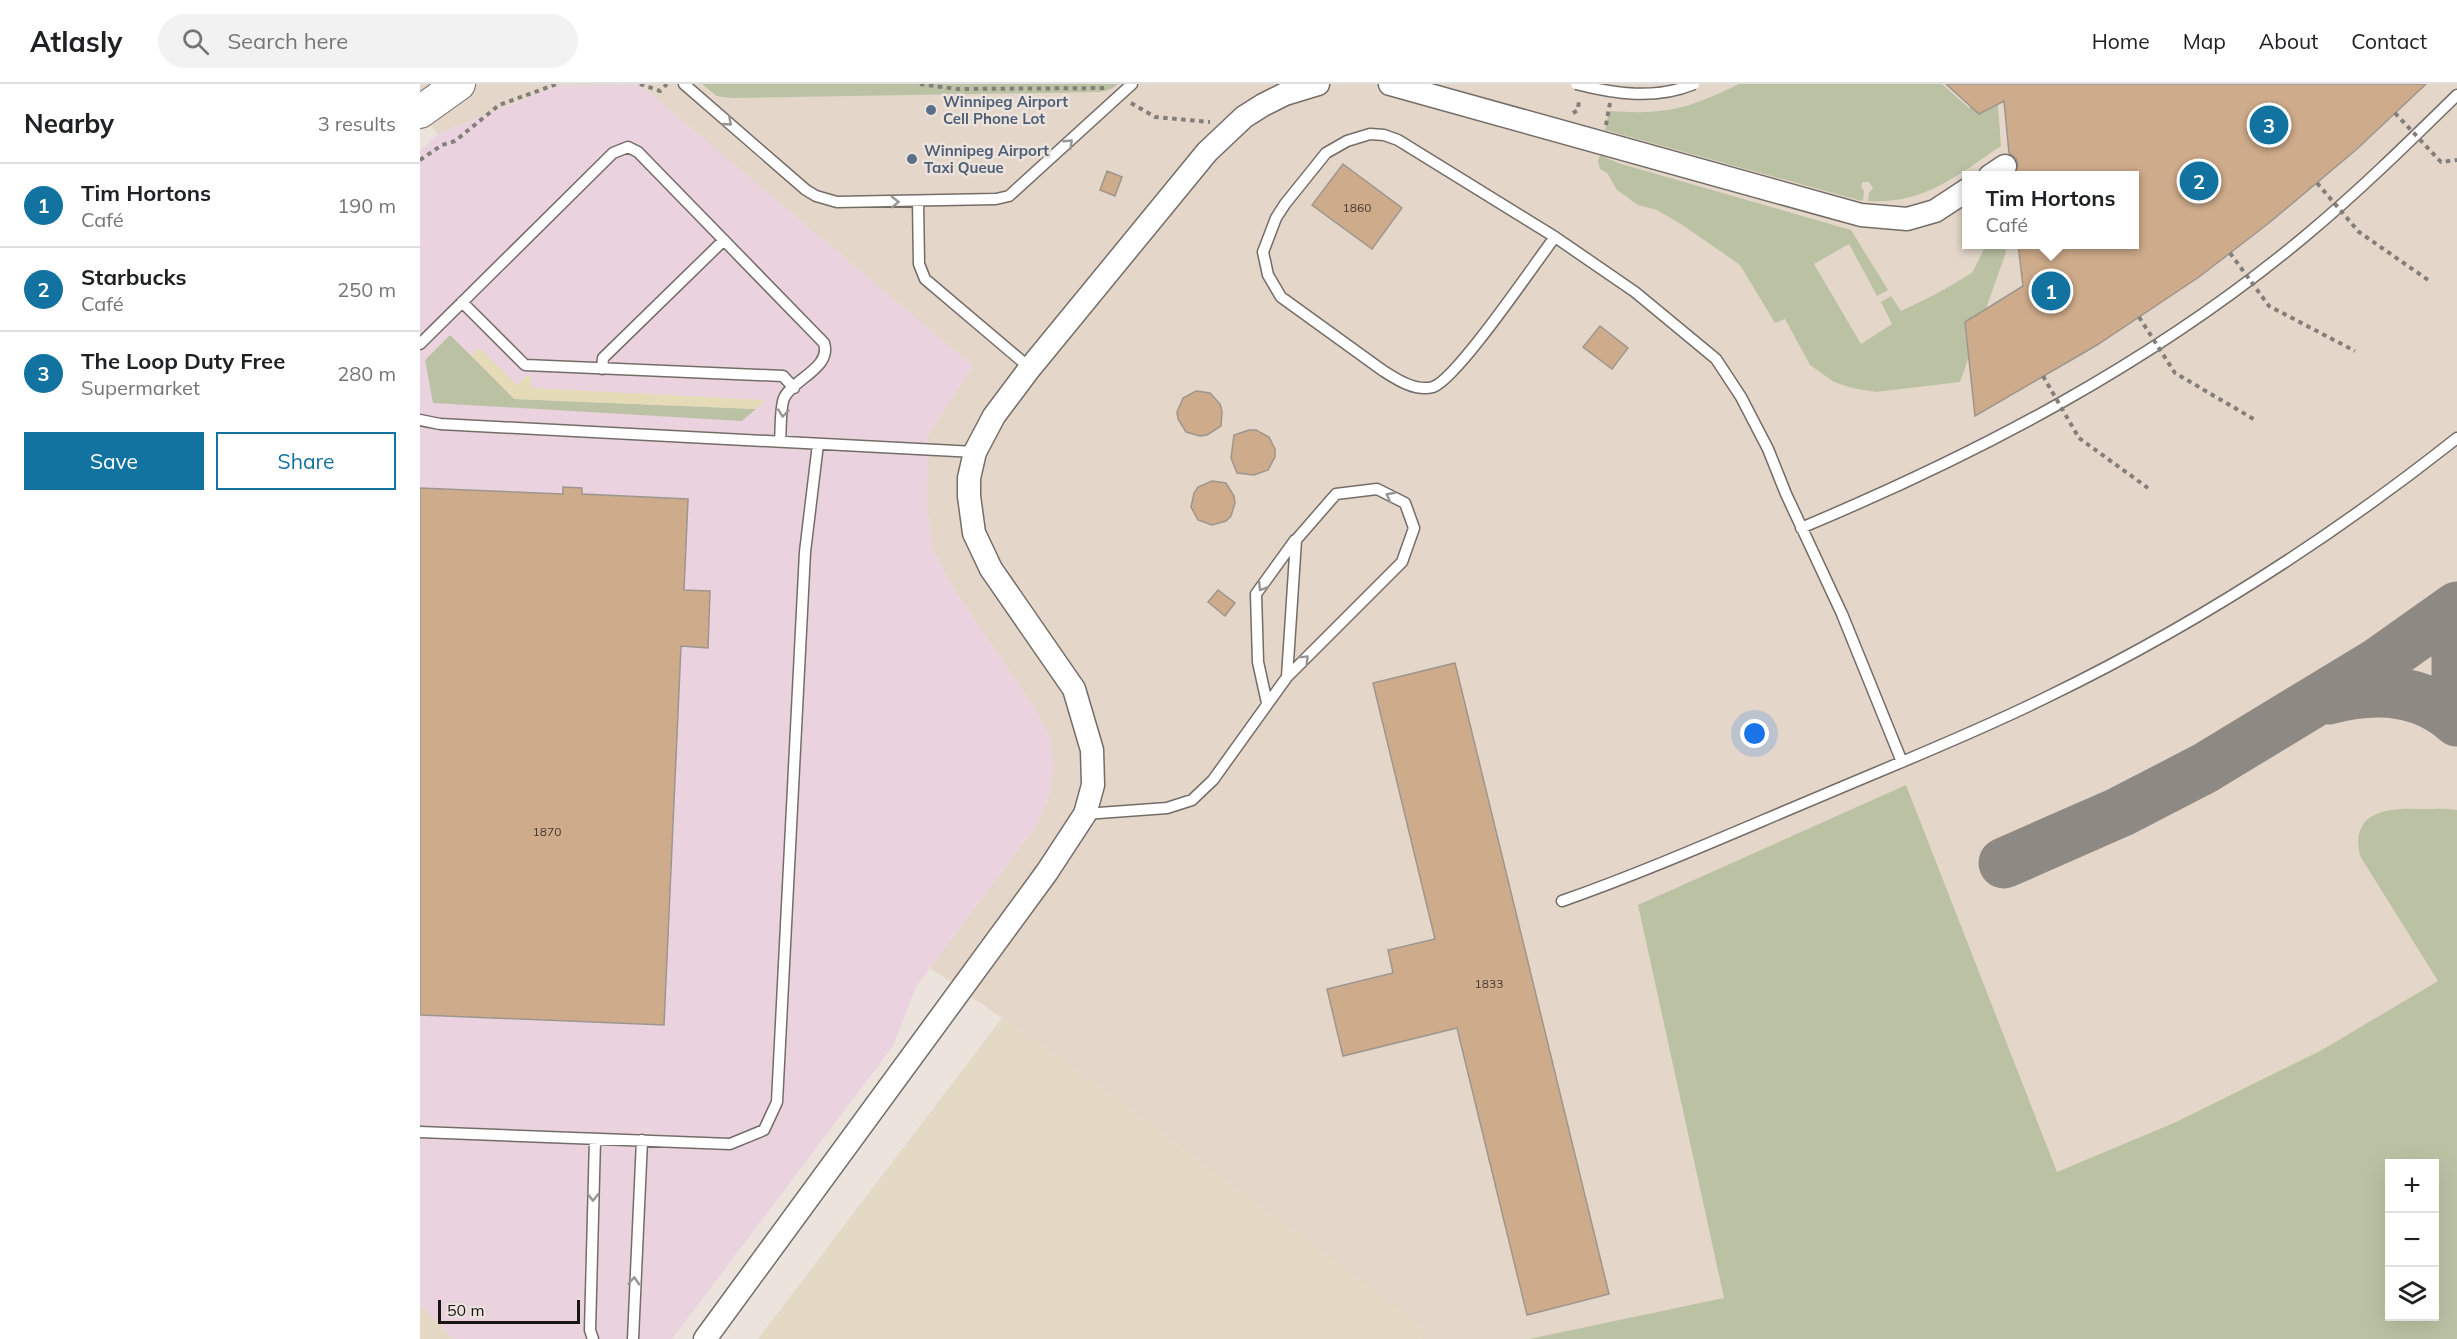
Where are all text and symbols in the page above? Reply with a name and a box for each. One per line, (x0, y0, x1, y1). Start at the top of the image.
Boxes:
search box (158, 14, 578, 68)
text: Atlasly (30, 24, 122, 59)
icon: search (179, 25, 212, 58)
text: Search here (227, 27, 348, 55)
text: Home (2092, 28, 2150, 54)
text: Map (2183, 28, 2226, 54)
text: About (2259, 28, 2318, 54)
text: Contact (2351, 28, 2427, 54)
place label: Winnipeg Airport Cell Phone Lot (943, 92, 1068, 128)
pin: 3 (2250, 102, 2288, 147)
marker: Winnipeg Airport Cell Phone Lot (924, 103, 938, 117)
text: Nearby (24, 107, 114, 140)
text: 3 results (318, 111, 396, 136)
one-way arrow (721, 115, 732, 126)
one-way arrow (1062, 139, 1073, 150)
place label: Winnipeg Airport Taxi Queue (924, 141, 1049, 177)
marker: Winnipeg Airport Taxi Queue (905, 152, 919, 166)
pin: 2 (2180, 158, 2218, 204)
popup (1962, 171, 2139, 249)
text: Tim Hortons (81, 179, 211, 207)
text: Tim Hortons (1985, 184, 2116, 212)
text: 1 (38, 193, 50, 218)
text: 190 m (337, 193, 396, 218)
one-way arrow (890, 195, 899, 208)
house number: 1860 (1343, 200, 1371, 215)
text: Café (81, 207, 124, 232)
text: Café (1985, 212, 2028, 237)
text: Starbucks (81, 263, 187, 291)
pin: 1 (2032, 268, 2070, 314)
text: 2 (38, 277, 50, 302)
text: 250 m (337, 277, 396, 302)
text: Café (81, 291, 124, 316)
text: The Loop Duty Free (81, 347, 285, 375)
text: 3 (38, 361, 50, 386)
text: 280 m (337, 361, 396, 386)
text: Supermarket (81, 375, 200, 400)
one-way arrow (777, 408, 790, 417)
button: Save (24, 432, 204, 490)
button: Share (216, 432, 396, 490)
one-way arrow (1386, 491, 1397, 503)
one-way arrow (1258, 581, 1269, 592)
one-way arrow (1298, 655, 1309, 666)
your location (1740, 719, 1769, 748)
house number: 1870 (533, 824, 561, 839)
house number: 1833 (1475, 976, 1503, 991)
map controls (2385, 1159, 2439, 1321)
button: + (2385, 1159, 2439, 1213)
one-way arrow (587, 1193, 599, 1202)
button: − (2385, 1213, 2439, 1267)
button: layers (2385, 1267, 2439, 1321)
one-way arrow (628, 1276, 641, 1285)
scale bar (438, 1297, 580, 1324)
text: 50 m (447, 1300, 484, 1320)

